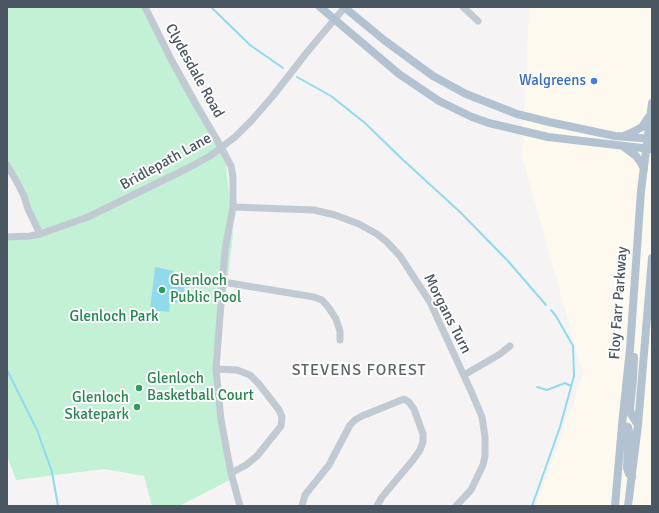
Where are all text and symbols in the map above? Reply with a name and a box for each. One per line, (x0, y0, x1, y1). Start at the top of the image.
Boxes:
street label: Clydesdale Road (161, 21, 227, 121)
place label: Walgreens (519, 72, 586, 90)
marker: Walgreens (589, 76, 599, 86)
street label: Bridlepath Lane (117, 130, 215, 194)
street label: Floy Farr Parkway (606, 246, 632, 360)
street label: Morgans Turn (419, 271, 475, 357)
place label: Glenloch Public Pool (170, 272, 241, 307)
marker: Glenloch Public Pool (157, 285, 167, 295)
park label: Glenloch Park (69, 308, 159, 326)
district label: STEVENS FOREST (292, 361, 426, 381)
place label: Glenloch Basketball Court (147, 370, 254, 405)
marker: Glenloch Basketball Court (134, 383, 144, 393)
place label: Glenloch Skatepark (64, 389, 129, 424)
marker: Glenloch Skatepark (132, 402, 142, 412)

